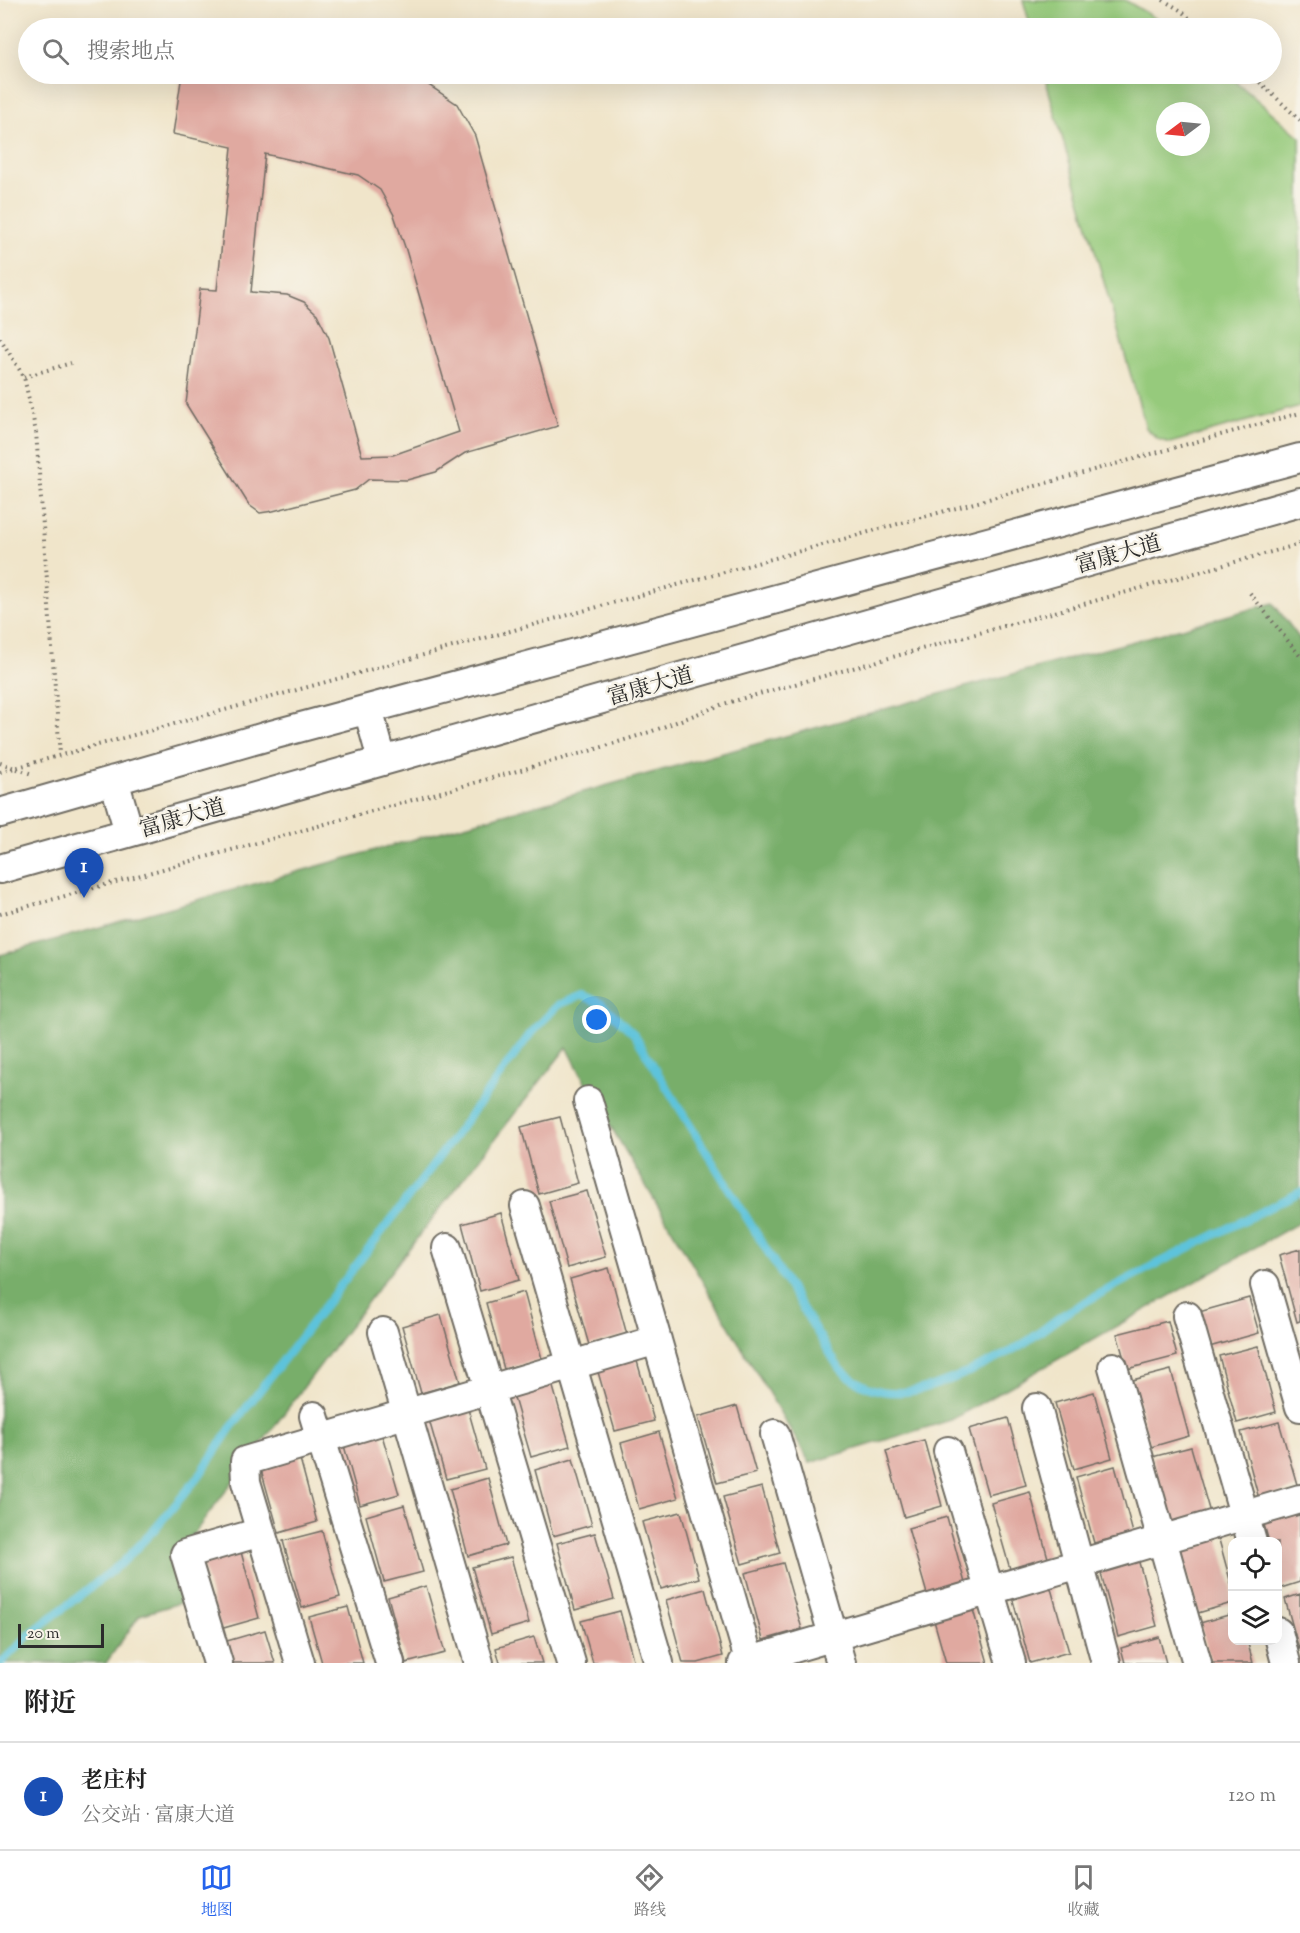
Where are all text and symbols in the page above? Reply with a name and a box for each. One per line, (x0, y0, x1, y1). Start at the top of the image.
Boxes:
search box (18, 18, 1282, 84)
icon: search (39, 35, 72, 68)
text: 搜索地点 (87, 37, 175, 69)
north arrow (1156, 102, 1210, 156)
street label: 富康大道 (1072, 528, 1166, 583)
street label: 富康大道 (604, 660, 698, 715)
street label: 富康大道 (136, 792, 230, 847)
pin: 1 (64, 848, 104, 898)
your location (582, 1005, 611, 1034)
map controls (1228, 1537, 1282, 1645)
button: locate (1228, 1537, 1282, 1591)
button: layers (1228, 1591, 1282, 1645)
scale bar (18, 1621, 104, 1648)
text: 20 m (27, 1623, 60, 1646)
text: 附近 (24, 1686, 76, 1723)
text: 老庄村 (81, 1766, 147, 1798)
text: 1 (40, 1782, 47, 1811)
text: 120 m (1228, 1782, 1276, 1811)
text: 公交站 · 富康大道 (81, 1802, 235, 1831)
tab: 地图 (200, 1861, 233, 1923)
tab: 路线 (633, 1861, 666, 1923)
tab: 收藏 (1067, 1861, 1100, 1923)

